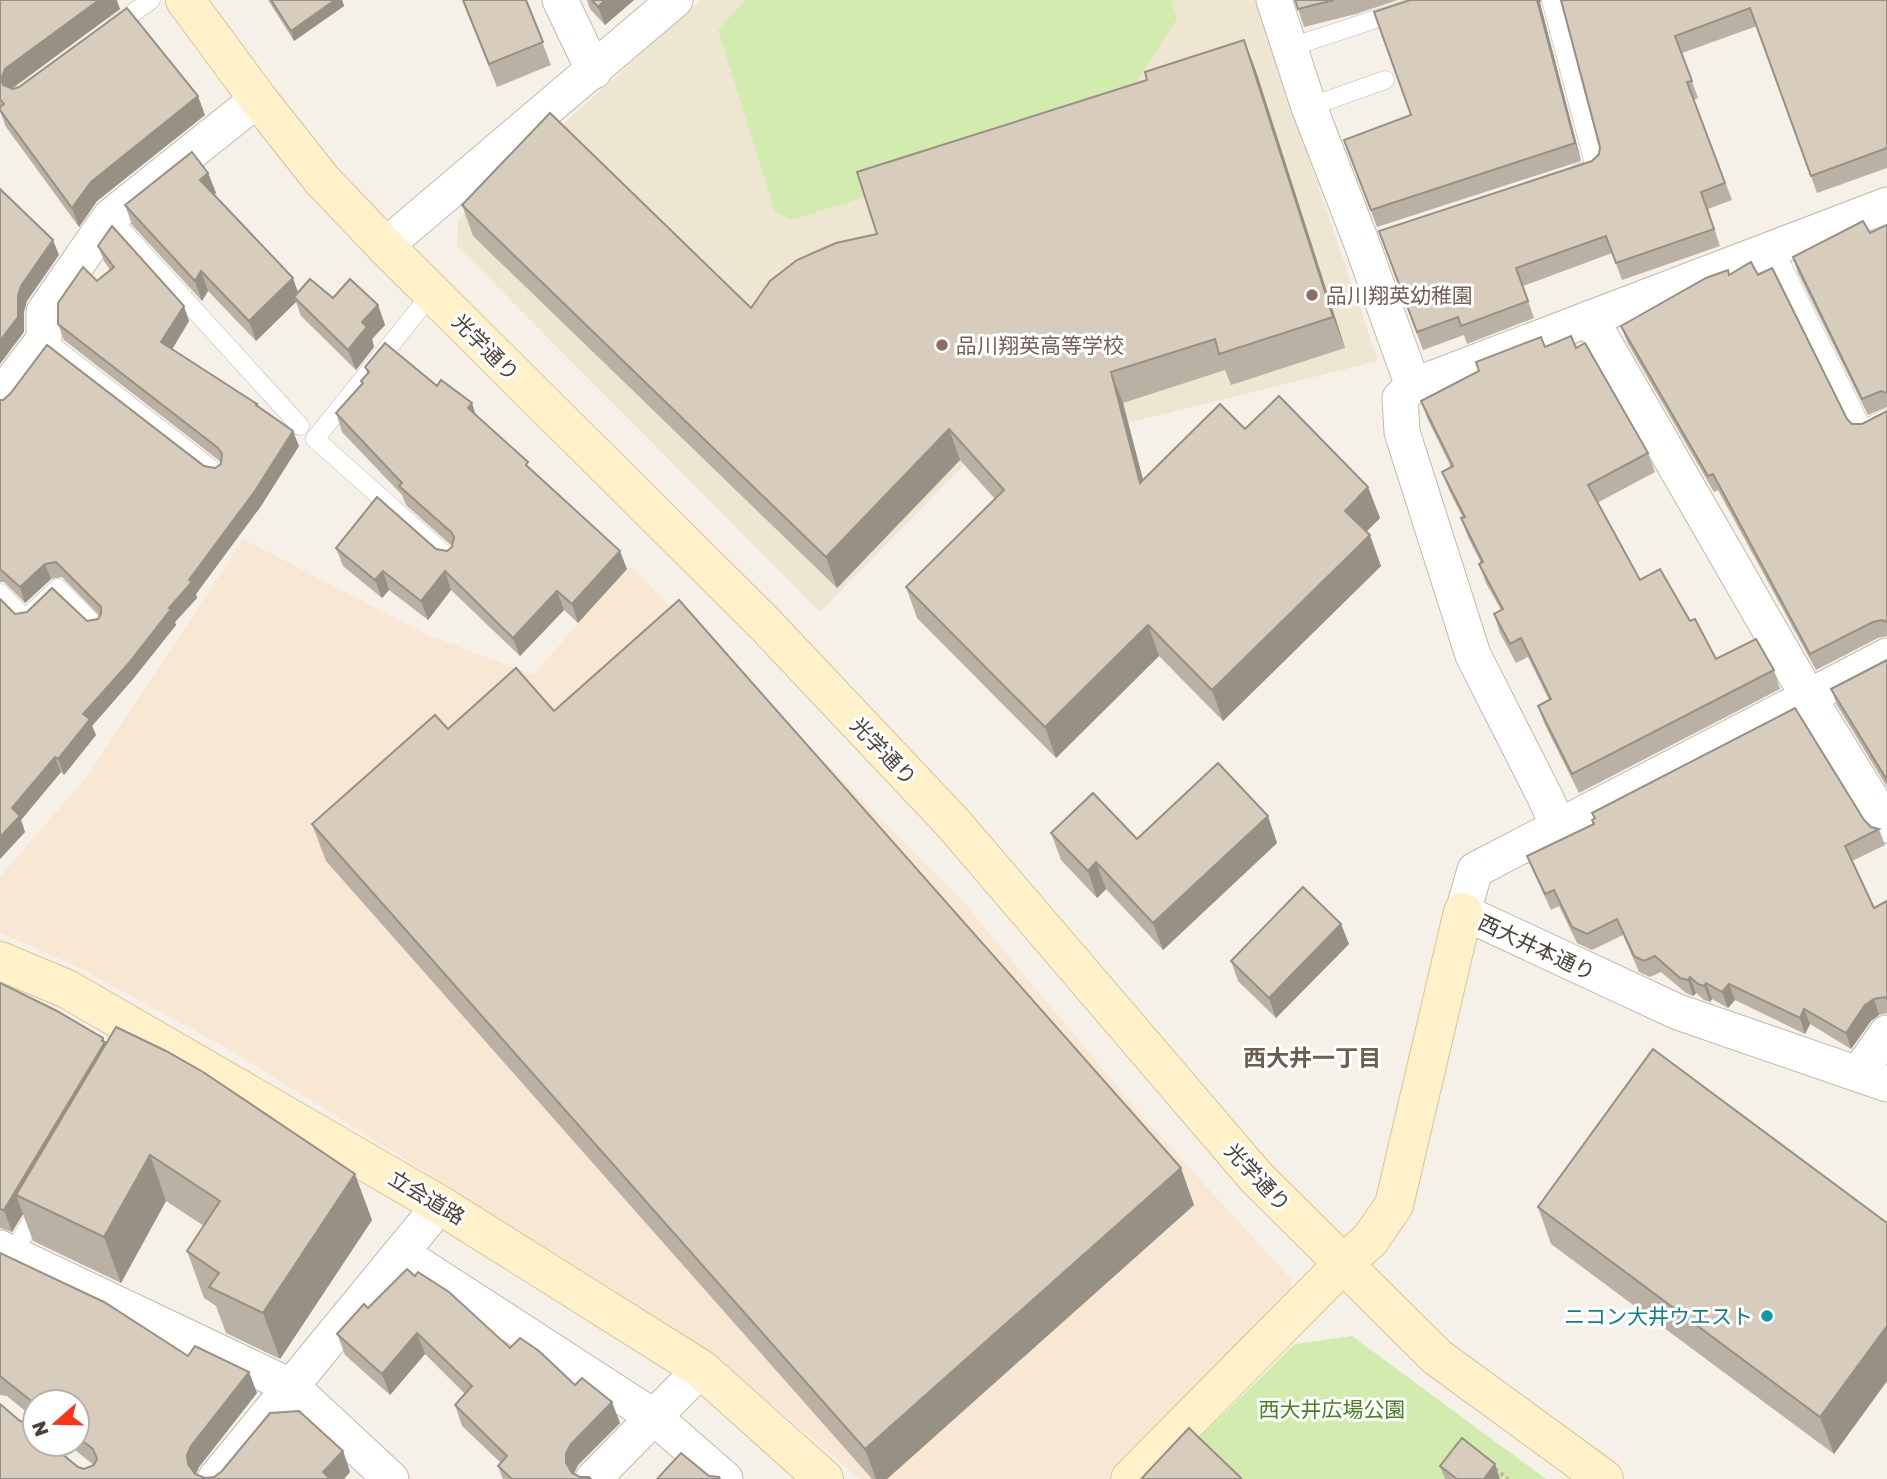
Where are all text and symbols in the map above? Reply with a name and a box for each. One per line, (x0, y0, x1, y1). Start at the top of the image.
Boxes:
place label: 品川翔英幼稚園 (1326, 282, 1473, 308)
marker: 品川翔英幼稚園 (1304, 287, 1320, 303)
street label: 光学通り (447, 308, 525, 386)
place label: 品川翔英高等学校 (956, 332, 1124, 358)
marker: 品川翔英高等学校 (934, 337, 950, 353)
street label: 光学通り (845, 712, 923, 790)
street label: 西大井本通り (1474, 909, 1600, 985)
district label: 西大井一丁目 (1243, 1043, 1381, 1071)
street label: 光学通り (1220, 1137, 1296, 1217)
street label: 立会道路 (384, 1164, 470, 1230)
place label: ニコン大井ウエスト (1564, 1303, 1753, 1329)
marker: ニコン大井ウエスト (1759, 1308, 1775, 1324)
north arrow (21, 1388, 91, 1458)
park label: 西大井広場公園 (1259, 1396, 1406, 1422)
text: N (26, 1418, 53, 1440)

